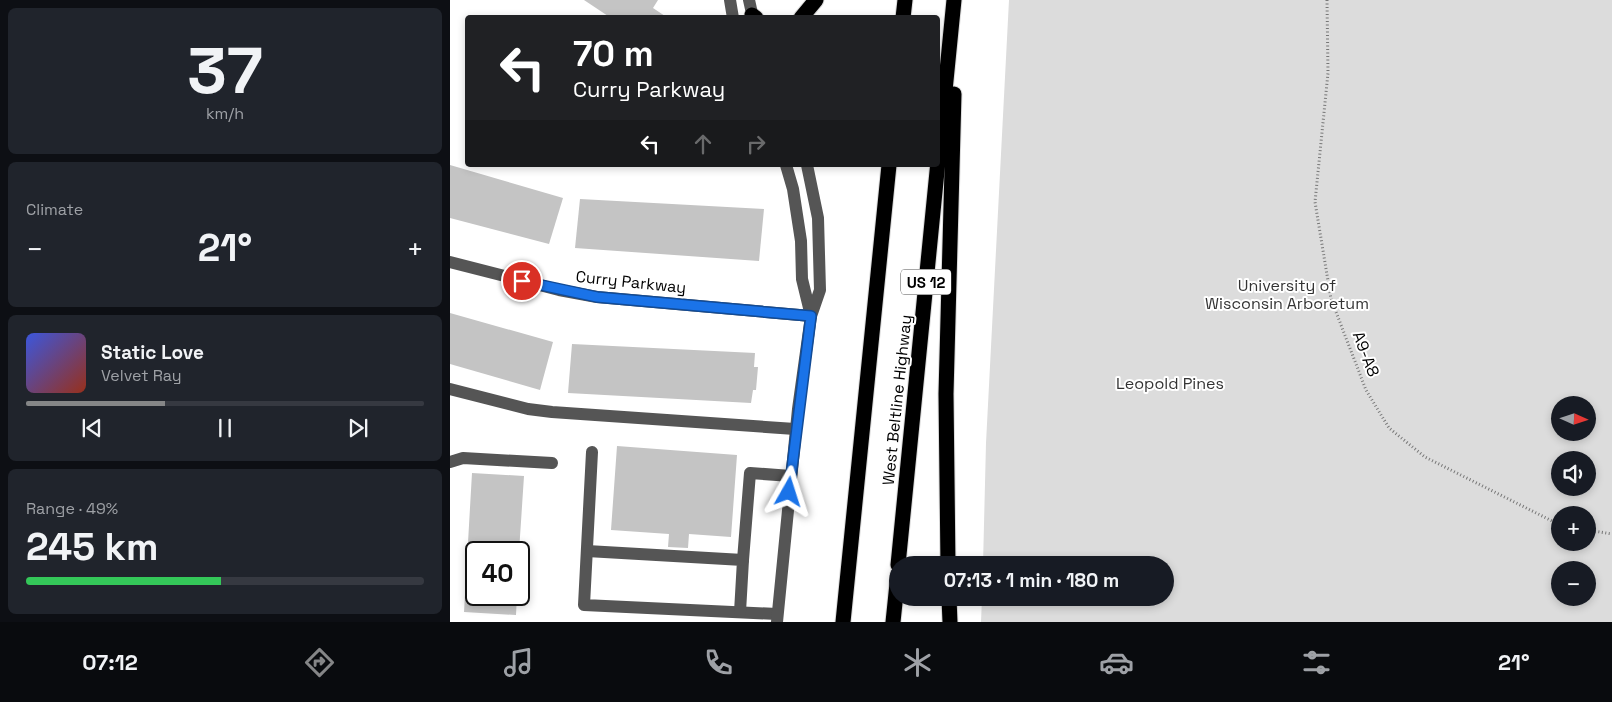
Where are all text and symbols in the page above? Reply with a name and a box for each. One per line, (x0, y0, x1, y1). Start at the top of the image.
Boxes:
text: 37 (187, 29, 263, 112)
text: 70 m (573, 32, 654, 76)
icon: left (490, 35, 555, 100)
text: Curry Parkway (573, 75, 725, 103)
text: km/h (206, 103, 244, 124)
icon: left (636, 130, 664, 158)
icon: ahead (689, 130, 717, 158)
icon: right (742, 130, 770, 158)
text: Climate (26, 199, 83, 220)
text: 21° (198, 224, 252, 272)
text: − (26, 231, 43, 267)
text: + (407, 231, 424, 267)
pin (501, 260, 543, 302)
street label: Curry Parkway (575, 266, 687, 298)
icon: arrive (508, 267, 536, 295)
road number: US 12 (901, 270, 951, 294)
park label: University of Wisconsin Arboretum (1205, 275, 1369, 314)
street label: West Beltline Highway (878, 314, 916, 486)
street label: A9-A8 (1348, 328, 1384, 380)
text: Static Love (101, 340, 204, 365)
text: Velvet Ray (101, 365, 182, 386)
park label: Leopold Pines (1116, 373, 1224, 394)
north arrow (1551, 396, 1596, 441)
map controls (1551, 396, 1596, 606)
icon: previous (78, 414, 106, 442)
icon: pause (211, 414, 239, 442)
icon: next (344, 414, 372, 442)
button: sound (1551, 451, 1596, 496)
position arrow (762, 465, 814, 517)
text: Range · 49% (26, 498, 118, 519)
button: + (1551, 506, 1596, 551)
text: 245 km (26, 523, 158, 571)
speed limit sign: 40 (465, 541, 530, 606)
button: − (1551, 561, 1596, 606)
text: 07:13 · 1 min · 180 m (944, 568, 1119, 593)
icon: directions (302, 645, 337, 680)
icon: music (501, 645, 536, 680)
icon: phone (701, 645, 736, 680)
icon: climate (900, 645, 935, 680)
icon: car (1099, 645, 1134, 680)
icon: filters (1299, 645, 1334, 680)
text: 07:12 (82, 648, 138, 676)
text: 21° (1498, 648, 1530, 676)

